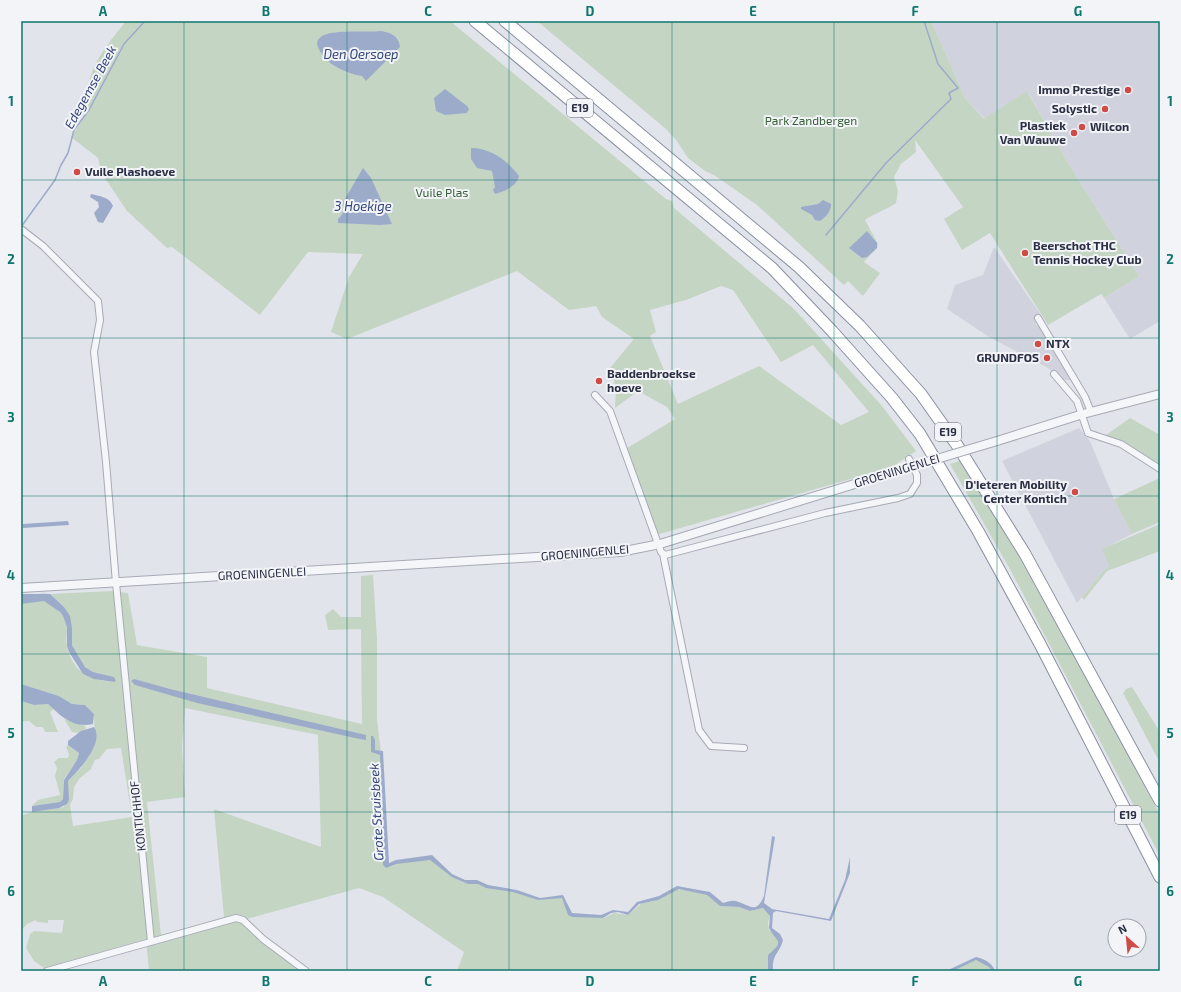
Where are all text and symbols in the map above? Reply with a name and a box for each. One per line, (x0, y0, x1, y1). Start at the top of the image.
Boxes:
text: A (99, 3, 108, 19)
text: B (262, 3, 270, 19)
text: C (424, 3, 432, 19)
text: D (586, 3, 595, 19)
text: E (749, 3, 757, 19)
text: F (911, 3, 919, 19)
text: G (1074, 3, 1082, 19)
water label: Edegemse Beek (61, 42, 120, 131)
water label: Den Oersoep (323, 46, 399, 62)
place label: Immo Prestige (1038, 82, 1120, 96)
marker: Immo Prestige (1123, 85, 1133, 95)
text: 1 (8, 93, 14, 109)
text: 1 (1167, 93, 1173, 109)
road number: E19 (567, 99, 593, 117)
place label: Solystic (1052, 101, 1097, 116)
marker: Solystic (1100, 104, 1110, 114)
park label: Park Zandbergen (765, 113, 857, 127)
place label: Plastiek Van Wauwe (1000, 118, 1066, 146)
place label: Wilcon (1090, 119, 1129, 133)
marker: Wilcon (1077, 122, 1087, 132)
marker: Plastiek Van Wauwe (1069, 128, 1079, 138)
place label: Vuile Plashoeve (85, 164, 175, 178)
marker: Vuile Plashoeve (72, 167, 82, 177)
park label: Vuile Plas (416, 185, 468, 199)
water label: 3 Hoekige (334, 198, 392, 214)
place label: Beerschot THC Tennis Hockey Club (1033, 238, 1142, 267)
marker: Beerschot THC Tennis Hockey Club (1020, 248, 1030, 258)
text: 2 (7, 251, 15, 267)
text: 2 (1166, 251, 1174, 267)
place label: NTX (1046, 336, 1070, 350)
marker: NTX (1033, 339, 1043, 349)
place label: GRUNDFOS (976, 350, 1039, 364)
marker: GRUNDFOS (1042, 353, 1052, 363)
place label: Baddenbroekse hoeve (607, 366, 696, 394)
marker: Baddenbroekse hoeve (594, 376, 604, 386)
text: 3 (7, 409, 15, 425)
text: 3 (1166, 409, 1174, 425)
road number: E19 (935, 423, 961, 441)
street label: GROENINGENLEI (852, 450, 941, 490)
place label: D’Ieteren Mobility Center Kontich (965, 477, 1067, 505)
marker: D’Ieteren Mobility Center Kontich (1070, 487, 1080, 497)
street label: GROENINGENLEI (540, 541, 630, 563)
street label: GROENINGENLEI (217, 564, 307, 582)
text: 4 (7, 567, 15, 583)
text: 4 (1166, 567, 1174, 583)
text: 5 (7, 725, 15, 741)
text: 5 (1166, 725, 1174, 741)
water label: Grote Struisbeek (365, 763, 387, 861)
street label: KONTICHHOF (126, 780, 148, 852)
road number: E19 (1115, 806, 1141, 824)
text: 6 (7, 883, 15, 899)
text: 6 (1166, 883, 1174, 899)
north arrow (1107, 918, 1147, 958)
text: N (1116, 921, 1129, 936)
text: A (99, 973, 108, 989)
text: B (262, 973, 270, 989)
text: C (424, 973, 432, 989)
text: D (586, 973, 595, 989)
text: E (749, 973, 757, 989)
text: F (911, 973, 919, 989)
text: G (1074, 973, 1082, 989)

